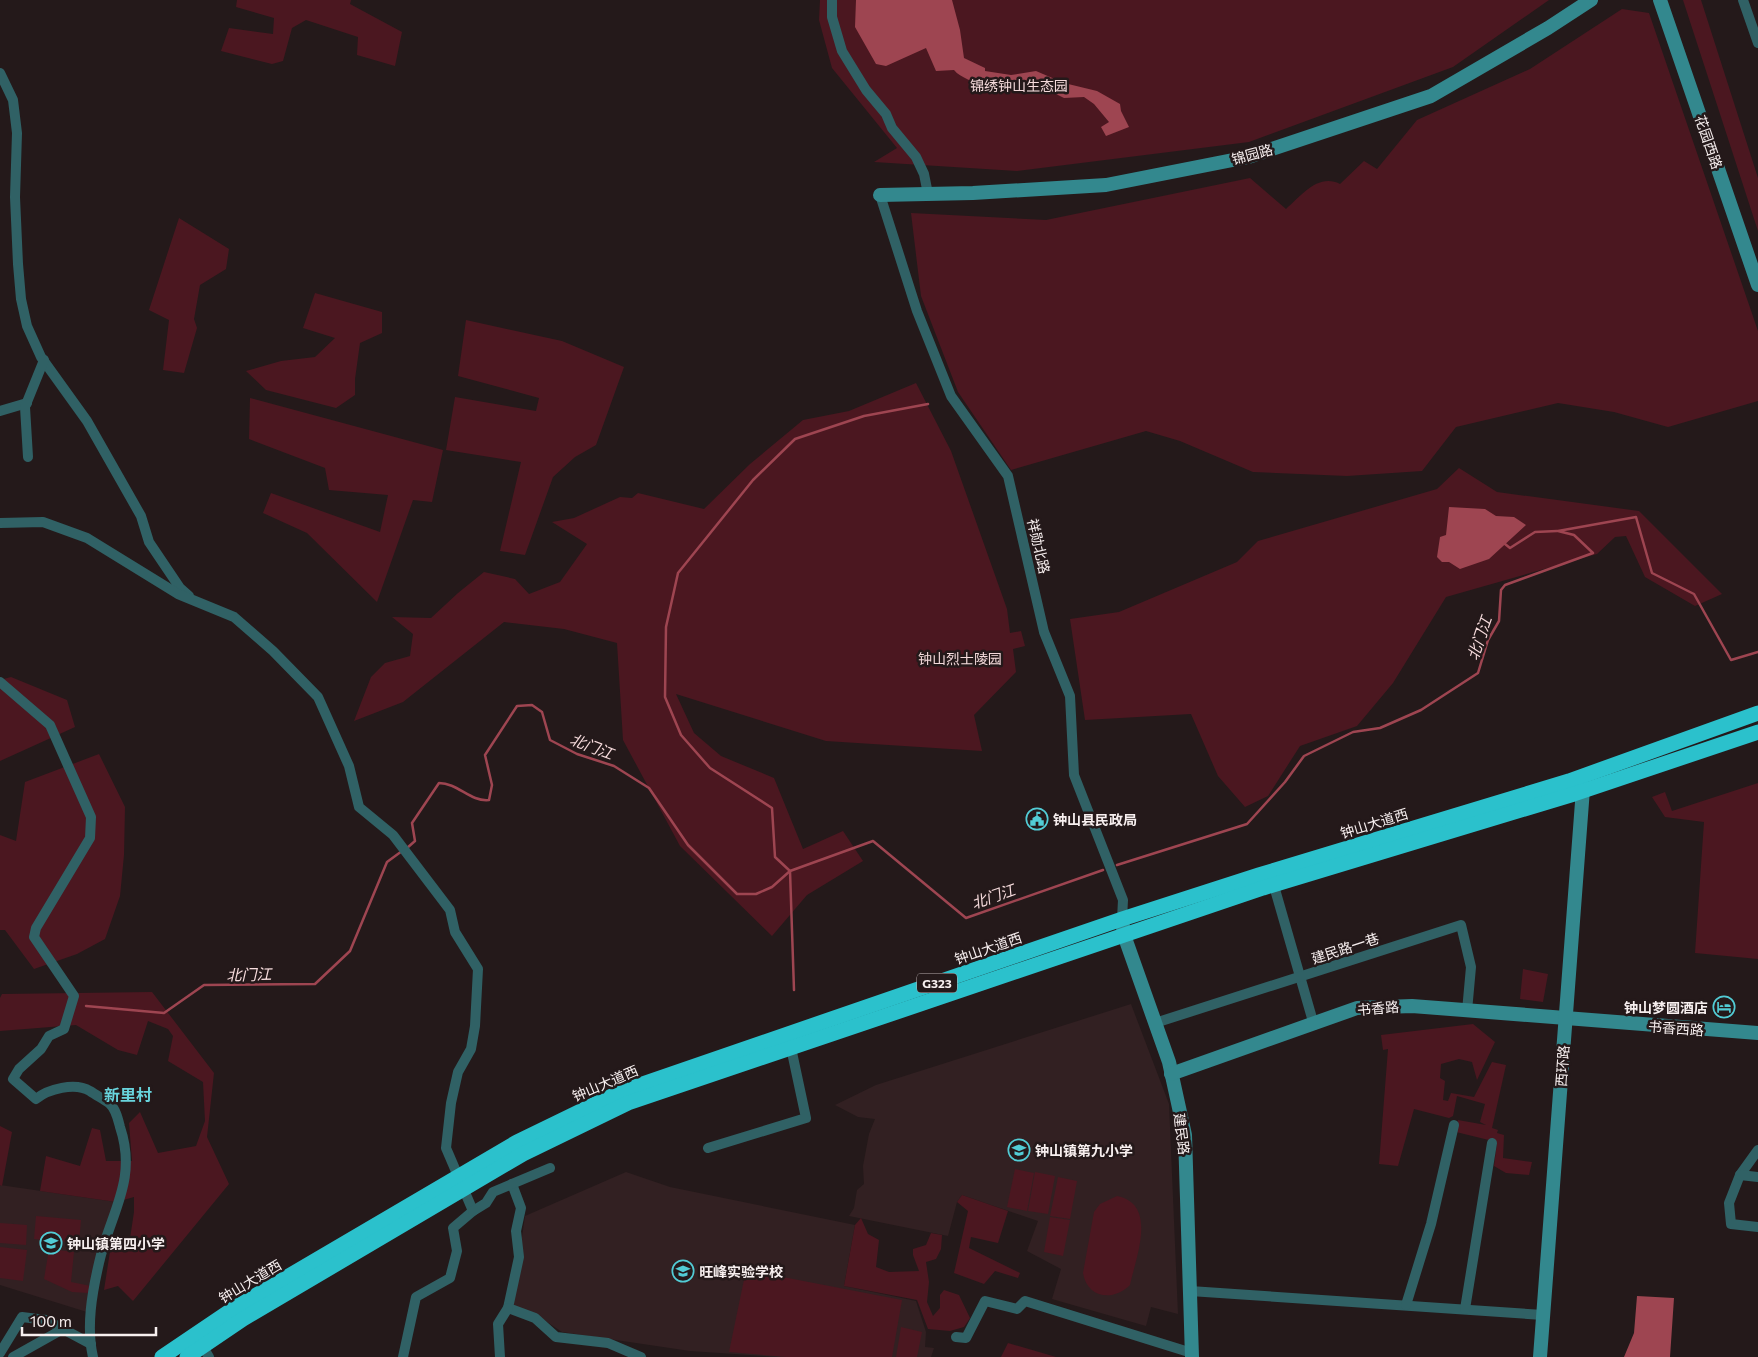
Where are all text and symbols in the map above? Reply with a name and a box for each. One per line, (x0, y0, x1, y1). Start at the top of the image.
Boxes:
park label: 锦绣钟山生态园 (970, 77, 1068, 94)
street label: 花园西路 (1692, 113, 1726, 171)
street label: 锦园路 (1230, 140, 1274, 168)
street label: 祥勋北路 (1024, 517, 1054, 575)
water label: 北门江 (1463, 612, 1495, 662)
park label: 钟山烈士陵园 (918, 650, 1002, 667)
water label: 北门江 (568, 730, 618, 763)
street label: 钟山大道西 (1338, 805, 1410, 841)
public building icon: 钟山县民政局 (1025, 807, 1049, 831)
place label: 钟山县民政局 (1053, 811, 1137, 828)
water label: 北门江 (969, 880, 1019, 912)
street label: 钟山大道西 (952, 929, 1024, 967)
street label: 建民路一巷 (1309, 929, 1381, 967)
water label: 北门江 (226, 965, 274, 983)
road number: G323 (917, 974, 957, 992)
hotel icon: 钟山梦圆酒店 (1712, 995, 1736, 1019)
street label: 书香路 (1356, 998, 1400, 1018)
place label: 钟山梦圆酒店 (1624, 999, 1708, 1016)
street label: 书香西路 (1647, 1018, 1705, 1038)
street label: 西环路 (1552, 1044, 1572, 1088)
street label: 钟山大道西 (569, 1062, 641, 1104)
district label: 新里村 (104, 1085, 152, 1104)
street label: 建民路 (1171, 1112, 1193, 1156)
school or university icon: 钟山镇第九小学 (1007, 1138, 1031, 1162)
place label: 钟山镇第九小学 (1035, 1142, 1133, 1159)
school or university icon: 钟山镇第四小学 (39, 1231, 63, 1255)
place label: 钟山镇第四小学 (67, 1235, 165, 1252)
street label: 钟山大道西 (216, 1256, 284, 1306)
school or university icon: 旺峰实验学校 (671, 1259, 695, 1283)
place label: 旺峰实验学校 (699, 1263, 783, 1280)
scale bar (22, 1304, 156, 1336)
text: 100 m (30, 1312, 72, 1330)

